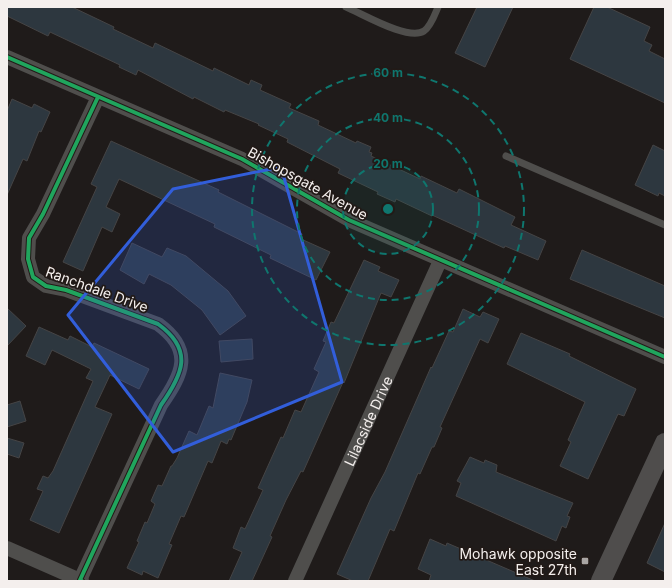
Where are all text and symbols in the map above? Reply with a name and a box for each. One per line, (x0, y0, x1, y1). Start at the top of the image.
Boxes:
text: 60 m (373, 65, 403, 80)
text: 40 m (373, 110, 403, 125)
street label: Bishopsgate Avenue (245, 143, 371, 223)
text: 20 m (373, 156, 403, 171)
centre of rings (381, 202, 395, 216)
street label: Ranchdale Drive (43, 263, 151, 315)
street label: Lilacside Drive (340, 373, 395, 468)
place label: Mohawk opposite East 27th (459, 545, 577, 578)
marker: Mohawk opposite East 27th (580, 556, 590, 566)

